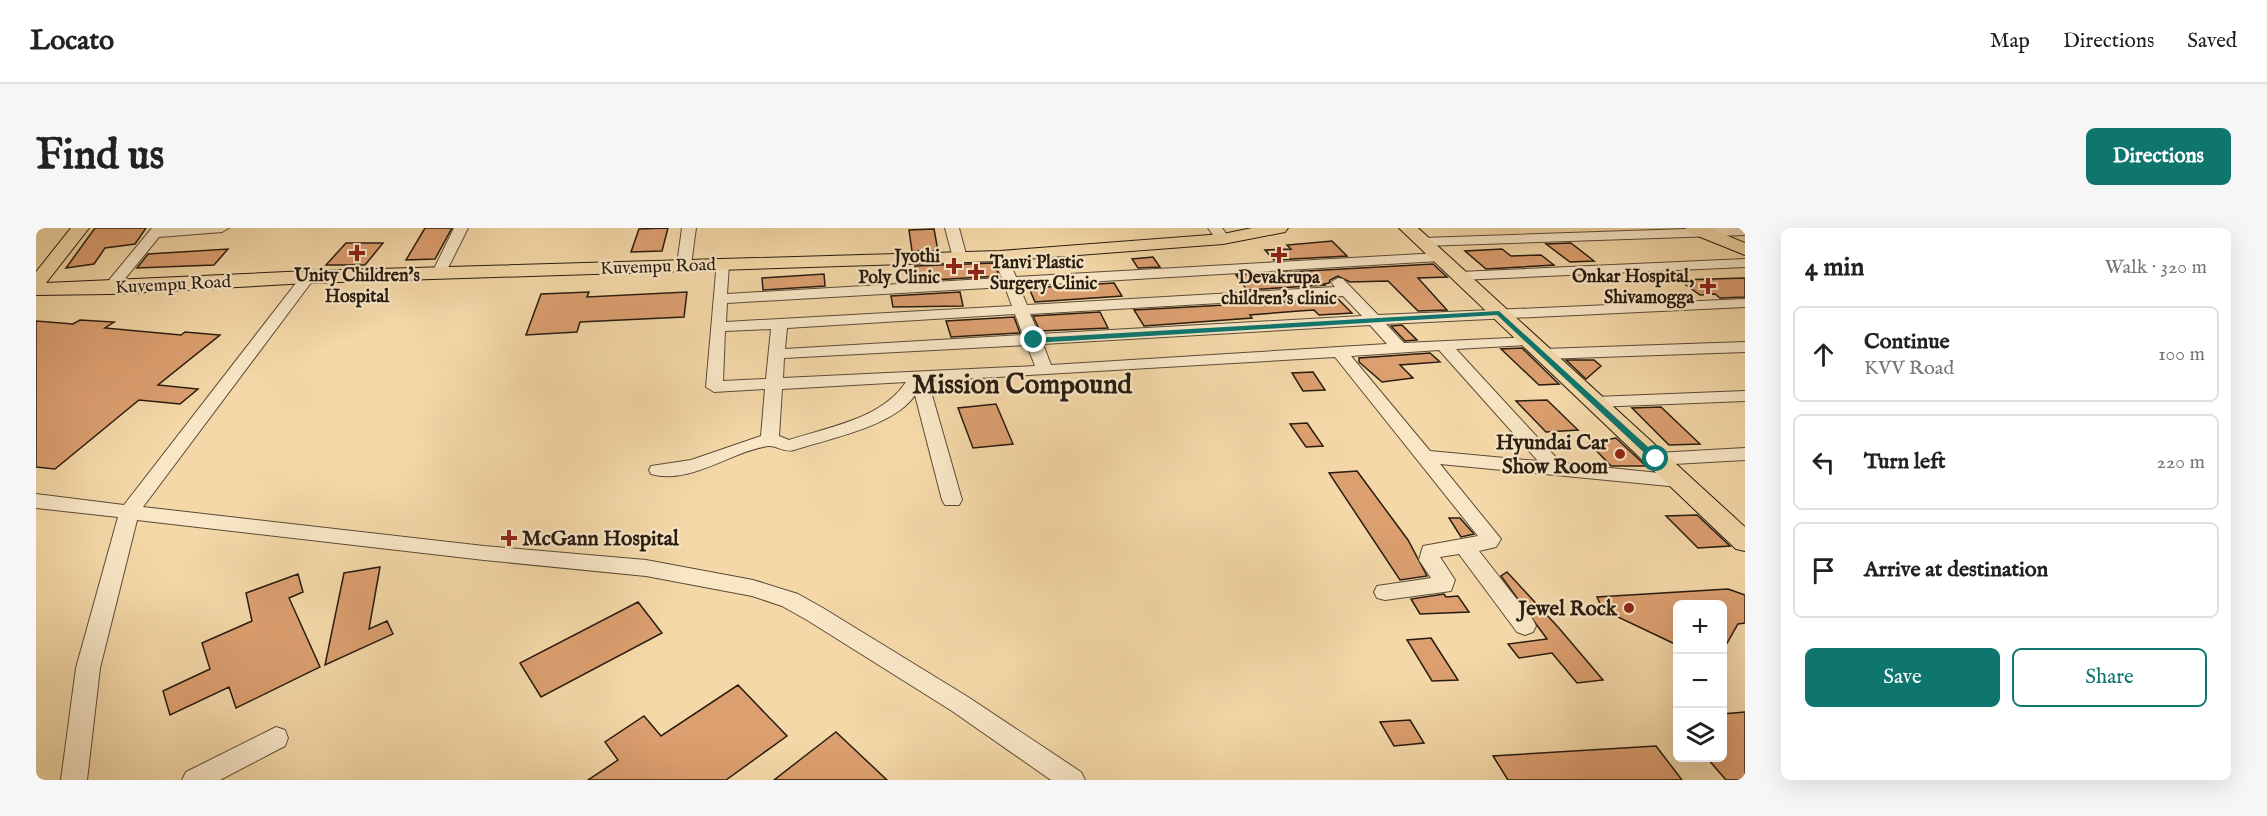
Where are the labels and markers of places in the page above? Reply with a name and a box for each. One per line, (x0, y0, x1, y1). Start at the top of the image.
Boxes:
marker: Unity Children's Hospital (348, 244, 366, 262)
place label: Jyothi Poly Clinic (858, 246, 940, 290)
marker: Devakrupa children's clinic (1270, 246, 1288, 264)
place label: Tanvi Plastic Surgery Clinic (989, 252, 1098, 296)
marker: Jyothi Poly Clinic (945, 257, 963, 275)
marker: Tanvi Plastic Surgery Clinic (967, 263, 985, 281)
place label: Unity Children's Hospital (293, 265, 420, 309)
place label: Onkar Hospital, Shivamogga (1572, 266, 1695, 310)
place label: Devakrupa children's clinic (1221, 267, 1337, 311)
marker: Onkar Hospital, Shivamogga (1699, 277, 1717, 295)
place label: Hyundai Car Show Room (1496, 430, 1609, 481)
marker: Hyundai Car Show Room (1613, 447, 1627, 461)
place label: McGann Hospital (522, 526, 680, 553)
marker: McGann Hospital (500, 529, 518, 547)
place label: Jewel Rock (1515, 596, 1618, 623)
marker: Jewel Rock (1622, 601, 1636, 615)

